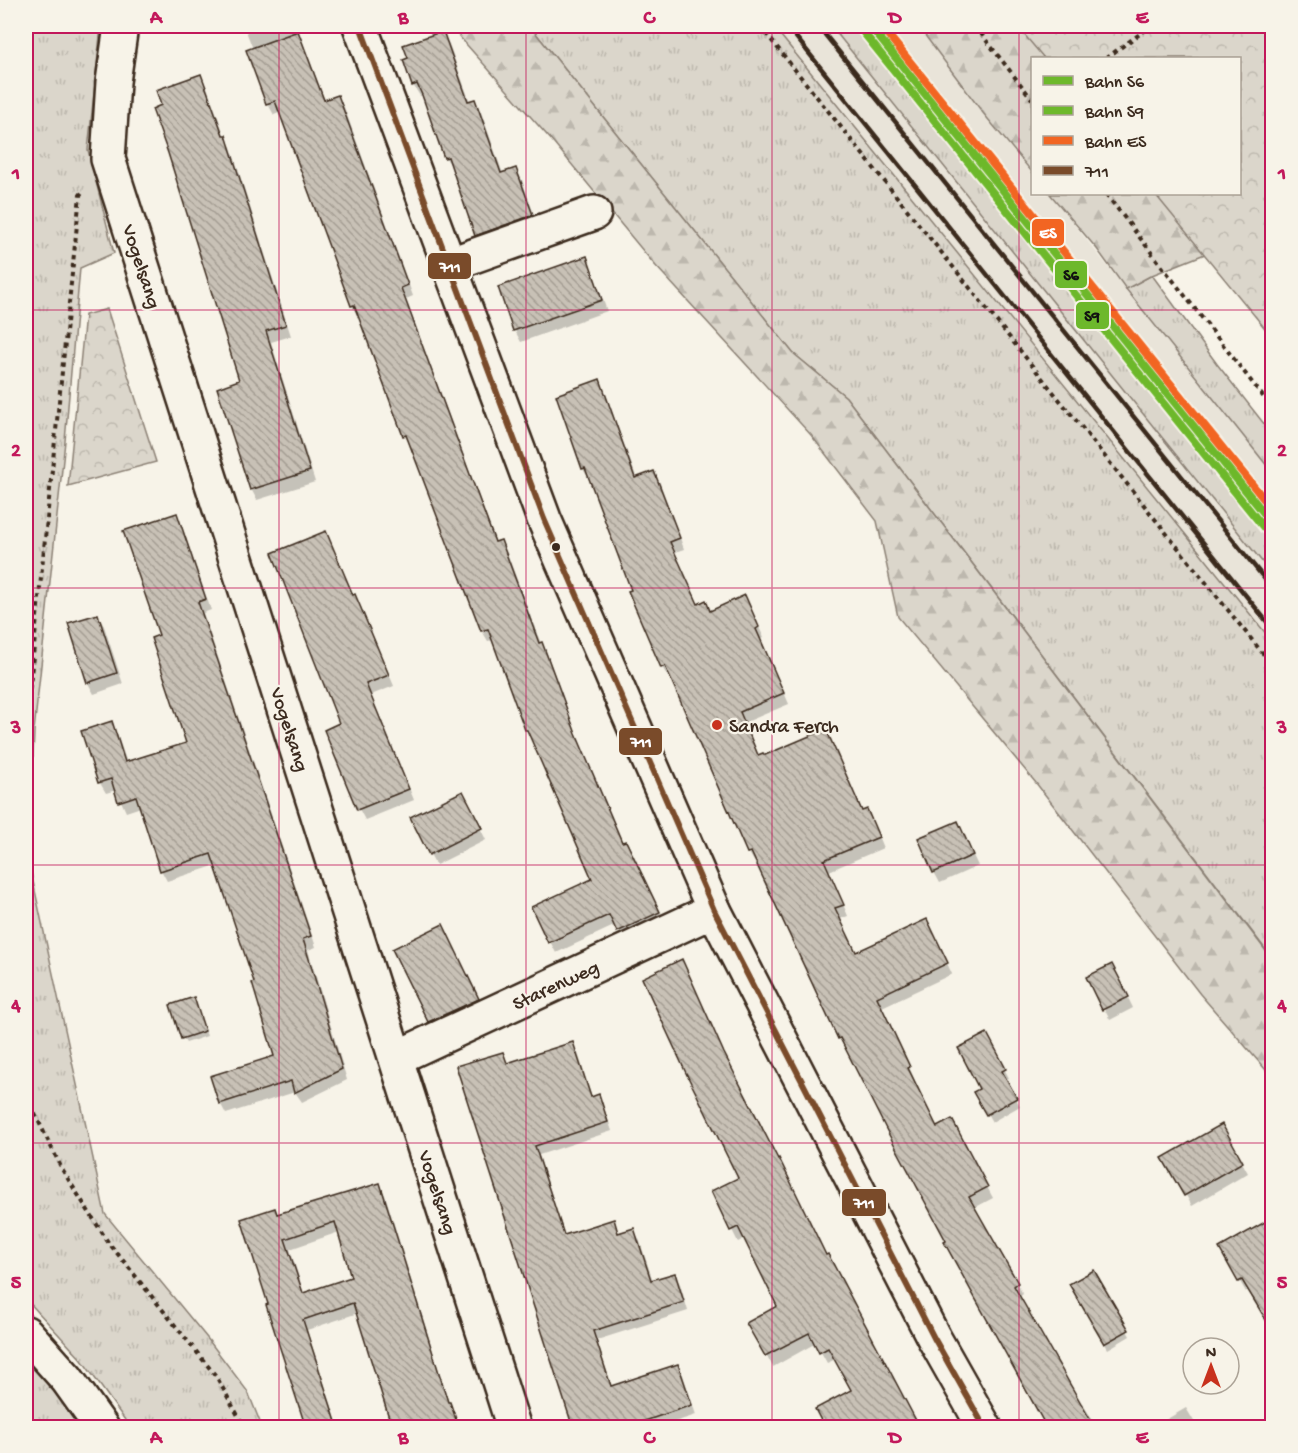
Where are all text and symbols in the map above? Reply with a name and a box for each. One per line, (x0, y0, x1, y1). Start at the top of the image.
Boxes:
text: A (149, 8, 164, 31)
text: B (397, 8, 409, 31)
text: C (643, 8, 657, 31)
text: D (886, 8, 902, 31)
text: E (1136, 8, 1150, 31)
legend (1031, 57, 1241, 195)
text: Bahn S6 (1084, 73, 1145, 94)
text: Bahn S9 (1084, 103, 1144, 124)
text: Bahn ES (1084, 133, 1147, 154)
text: 711 (1084, 163, 1109, 184)
text: 1 (11, 164, 20, 187)
text: 1 (1277, 164, 1286, 187)
line badge: ES (1031, 218, 1065, 247)
street label: Vogelsang (115, 221, 164, 312)
text: ES (1039, 226, 1057, 245)
line badge: 711 (427, 252, 472, 280)
text: 711 (438, 260, 461, 279)
line badge: S6 (1054, 260, 1088, 289)
text: S6 (1063, 268, 1080, 287)
line badge: S9 (1075, 301, 1110, 330)
text: S9 (1084, 309, 1100, 328)
text: 2 (11, 441, 21, 464)
text: 2 (1277, 441, 1287, 464)
unlabelled marker (550, 541, 562, 553)
street label: Vogelsang (263, 684, 312, 775)
place label: Sandra Ferch (729, 717, 839, 740)
text: 3 (10, 718, 21, 741)
marker: Sandra Ferch (710, 718, 724, 732)
text: 3 (1276, 718, 1287, 741)
line badge: 711 (618, 727, 663, 756)
text: 711 (629, 735, 652, 754)
street label: Starenweg (510, 957, 603, 1017)
text: 4 (10, 996, 21, 1019)
text: 4 (1276, 996, 1287, 1019)
street label: Vogelsang (411, 1147, 460, 1238)
line badge: 711 (841, 1188, 887, 1217)
text: 711 (852, 1196, 875, 1215)
text: 5 (11, 1273, 22, 1296)
text: 5 (1277, 1273, 1288, 1296)
north arrow (1181, 1336, 1241, 1396)
text: N (1206, 1345, 1217, 1364)
text: A (149, 1428, 164, 1451)
text: B (397, 1428, 409, 1451)
text: C (643, 1428, 657, 1451)
text: D (886, 1428, 902, 1451)
text: E (1136, 1428, 1150, 1451)

